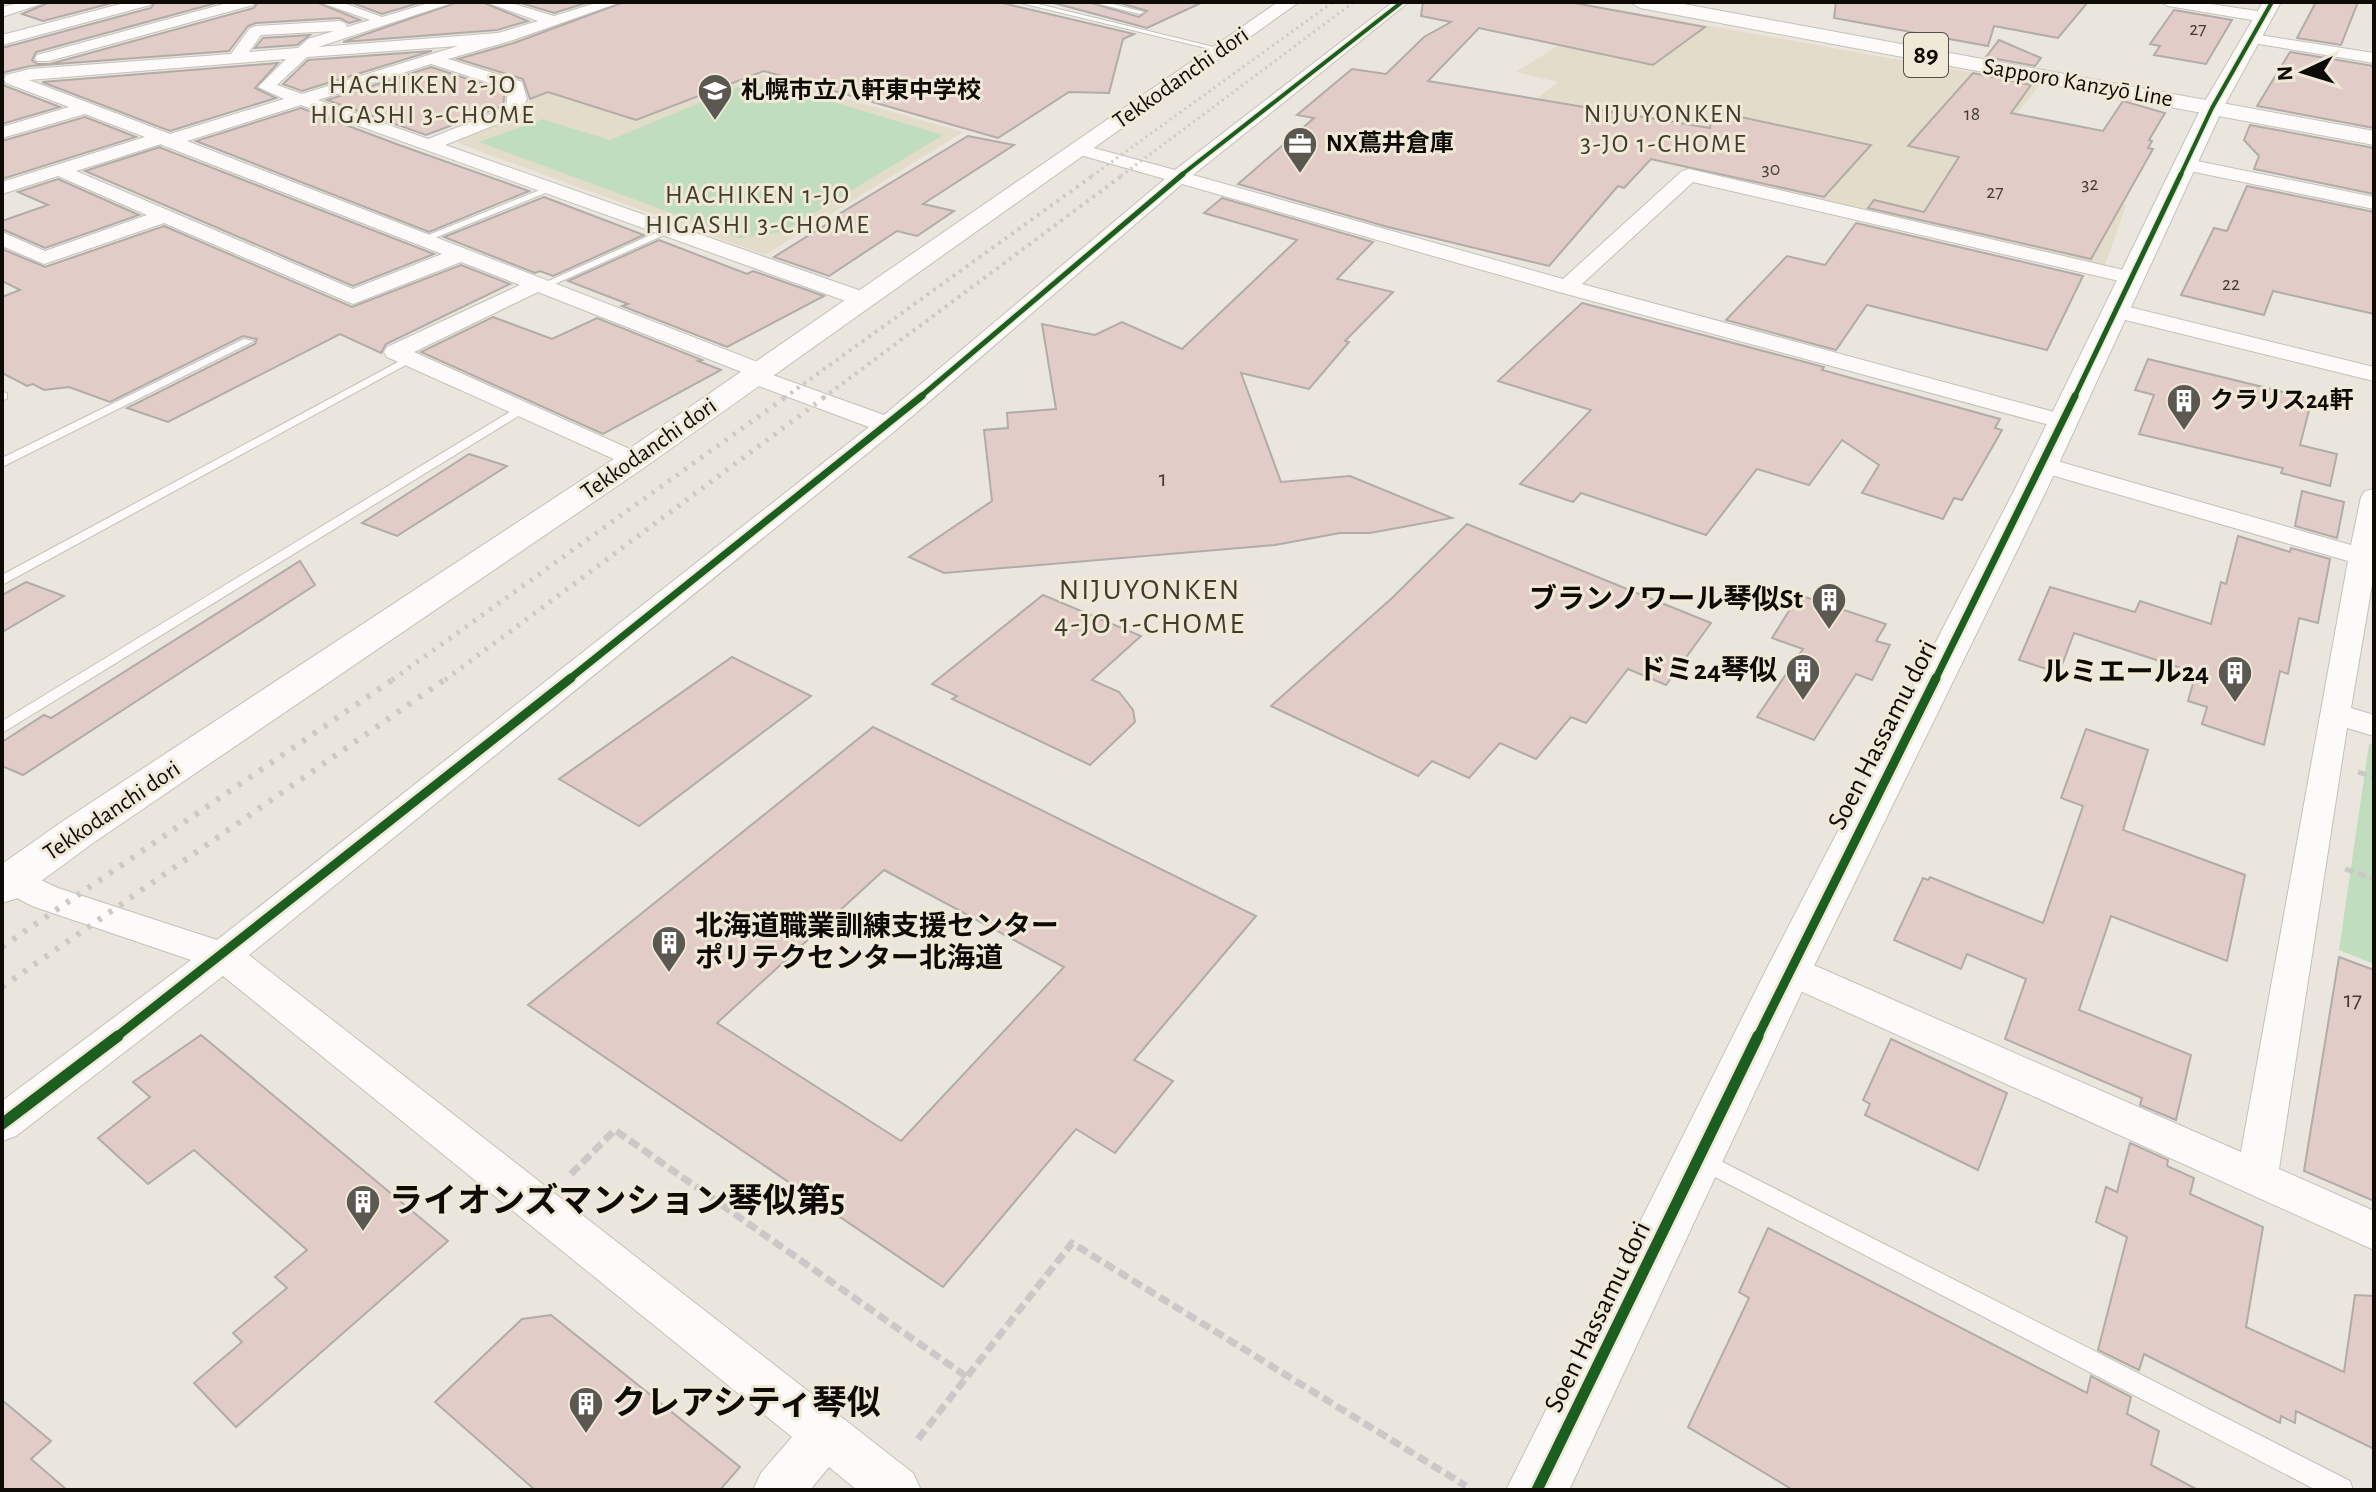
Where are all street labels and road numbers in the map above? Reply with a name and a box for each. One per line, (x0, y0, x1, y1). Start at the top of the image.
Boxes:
street label: Tekkodanchi dori (1109, 23, 1253, 133)
road number: 89 (1904, 33, 1948, 77)
street label: Sapporo Kanzyō Line (1981, 54, 2175, 112)
street label: Tekkodanchi dori (577, 394, 721, 504)
street label: Soen Hassamu dori (1823, 636, 1943, 834)
street label: Tekkodanchi dori (39, 757, 185, 865)
street label: Soen Hassamu dori (1540, 1217, 1656, 1417)

